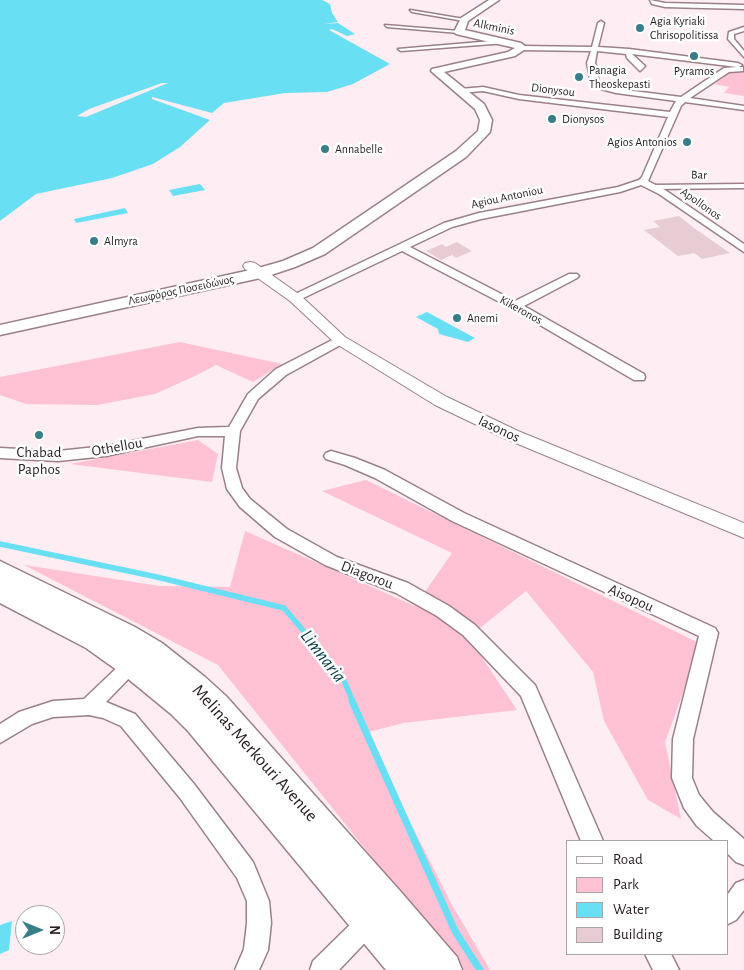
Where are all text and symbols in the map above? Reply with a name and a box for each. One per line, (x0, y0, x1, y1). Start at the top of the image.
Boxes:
place label: Agia Kyriaki Chrisopolitissa (650, 14, 718, 42)
street label: Alkminis (472, 16, 516, 38)
marker: Agia Kyriaki Chrisopolitissa (634, 22, 646, 34)
marker: Pyramos (688, 50, 700, 62)
place label: Panagia Theoskepasti (589, 63, 650, 91)
place label: Pyramos (674, 64, 714, 78)
marker: Panagia Theoskepasti (573, 71, 585, 83)
street label: Dionysou (530, 80, 576, 100)
place label: Dionysos (562, 112, 604, 126)
marker: Dionysos (546, 113, 558, 125)
place label: Agios Antonios (607, 135, 677, 149)
marker: Agios Antonios (681, 136, 693, 148)
place label: Annabelle (335, 142, 383, 156)
marker: Annabelle (319, 143, 331, 155)
street label: Bar (691, 168, 707, 182)
street label: Agiou Antoniou (470, 182, 544, 212)
street label: Apollonos (678, 185, 724, 223)
place label: Almyra (104, 234, 138, 248)
marker: Almyra (88, 235, 100, 247)
street label: Λεωφόρος Ποσειδώνος (127, 272, 235, 308)
street label: Kikeronos (497, 292, 545, 328)
place label: Anemi (467, 311, 498, 325)
marker: Anemi (451, 312, 463, 324)
street label: Iasonos (475, 412, 523, 446)
marker: Chabad Paphos (33, 429, 45, 441)
street label: Othellou (90, 434, 144, 460)
place label: Chabad Paphos (17, 443, 61, 478)
street label: Diagorou (338, 557, 396, 593)
street label: Aisopou (605, 580, 657, 616)
water label: Limnaria (295, 625, 351, 687)
street label: Melinas Merkouri Avenue (188, 680, 322, 826)
legend (566, 840, 729, 955)
text: Road (613, 852, 643, 867)
text: Park (613, 877, 639, 892)
text: Water (613, 902, 649, 917)
north arrow (15, 905, 65, 955)
text: N (47, 925, 61, 935)
text: Building (613, 927, 663, 942)

